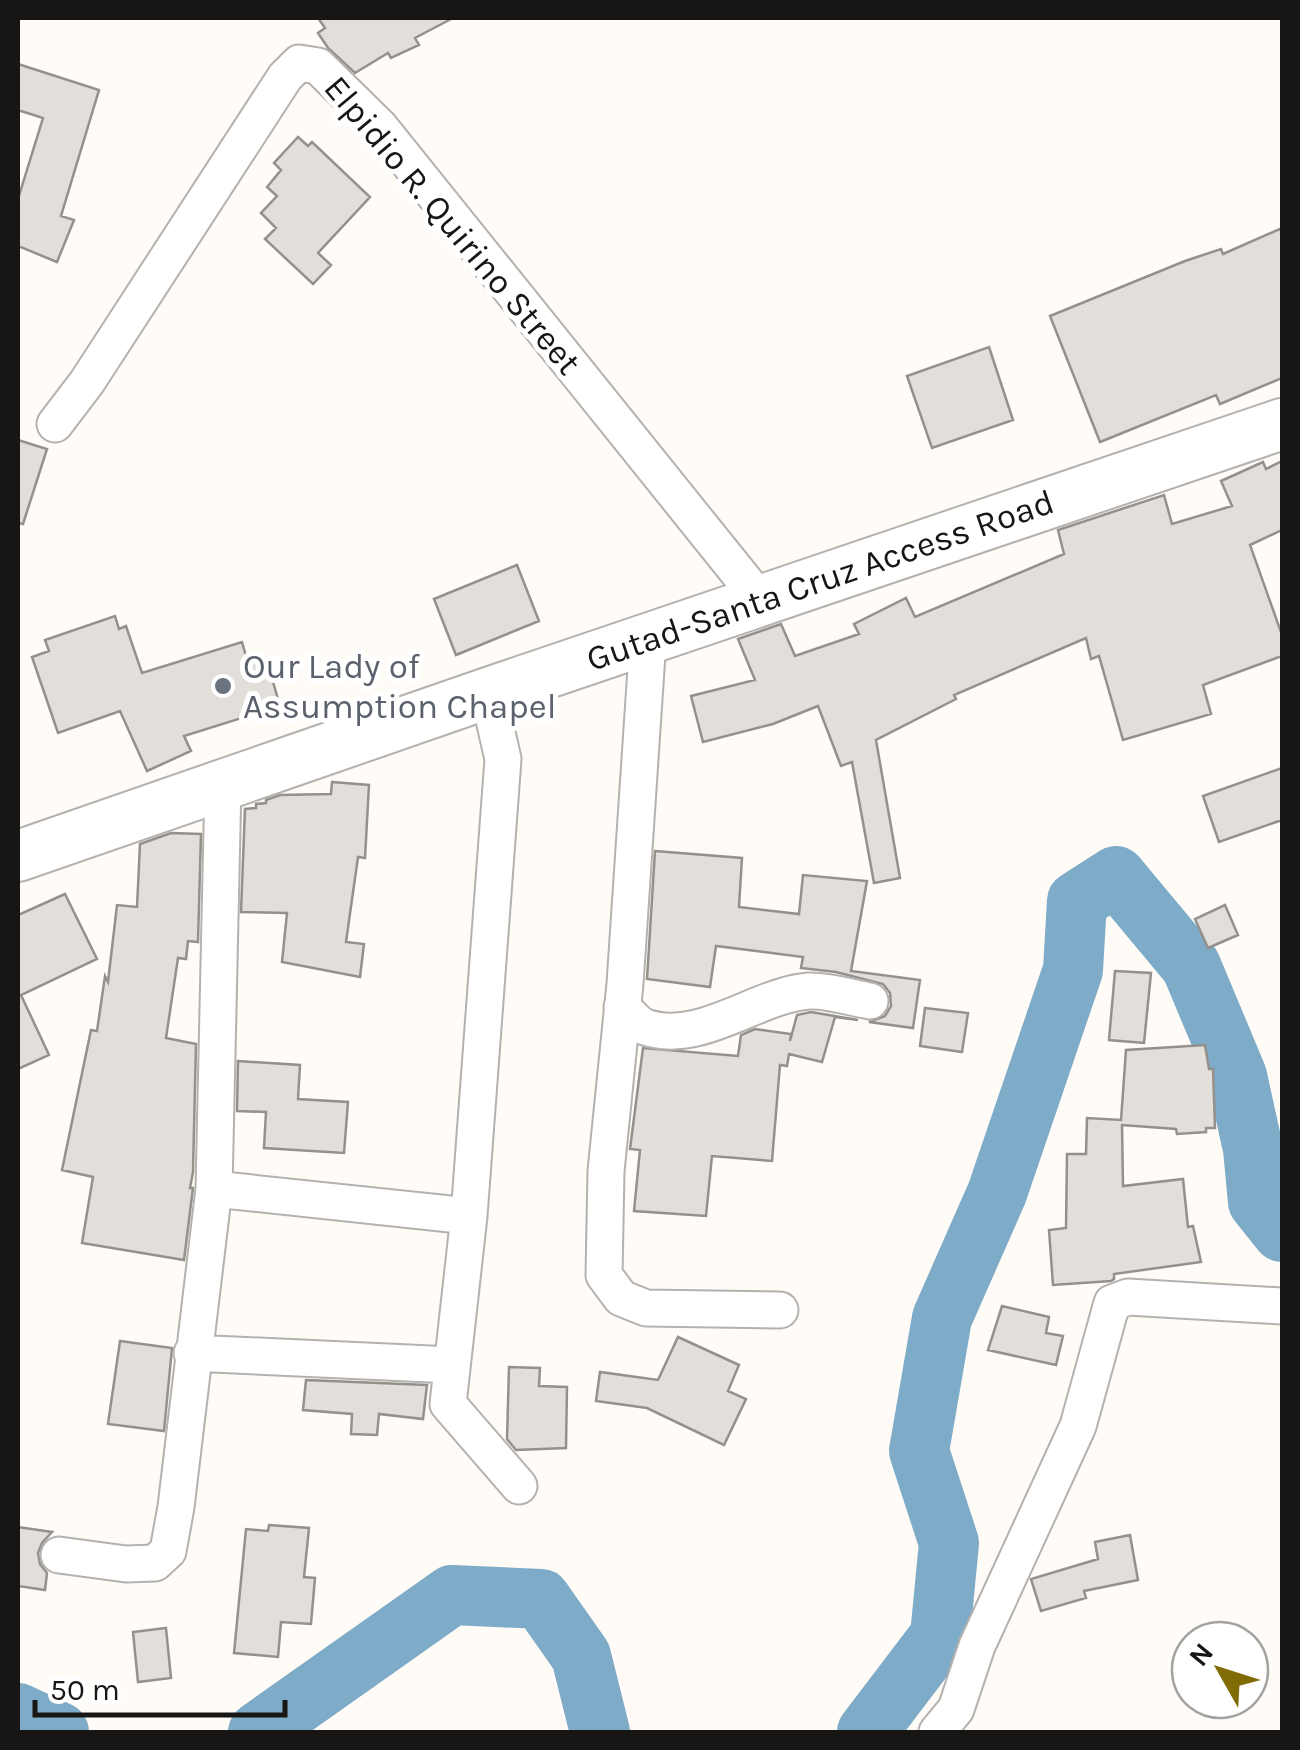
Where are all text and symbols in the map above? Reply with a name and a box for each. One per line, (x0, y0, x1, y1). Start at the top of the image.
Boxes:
street label: Elpidio R. Quirino Street (316, 68, 590, 383)
street label: Gutad-Santa Cruz Access Road (581, 481, 1059, 680)
place label: Our Lady of Assumption Chapel (243, 646, 557, 727)
marker: Our Lady of Assumption Chapel (212, 675, 234, 697)
north arrow (1170, 1620, 1270, 1720)
text: N (1182, 1636, 1220, 1673)
scale bar (35, 1655, 285, 1717)
text: 50 m (50, 1672, 120, 1708)

